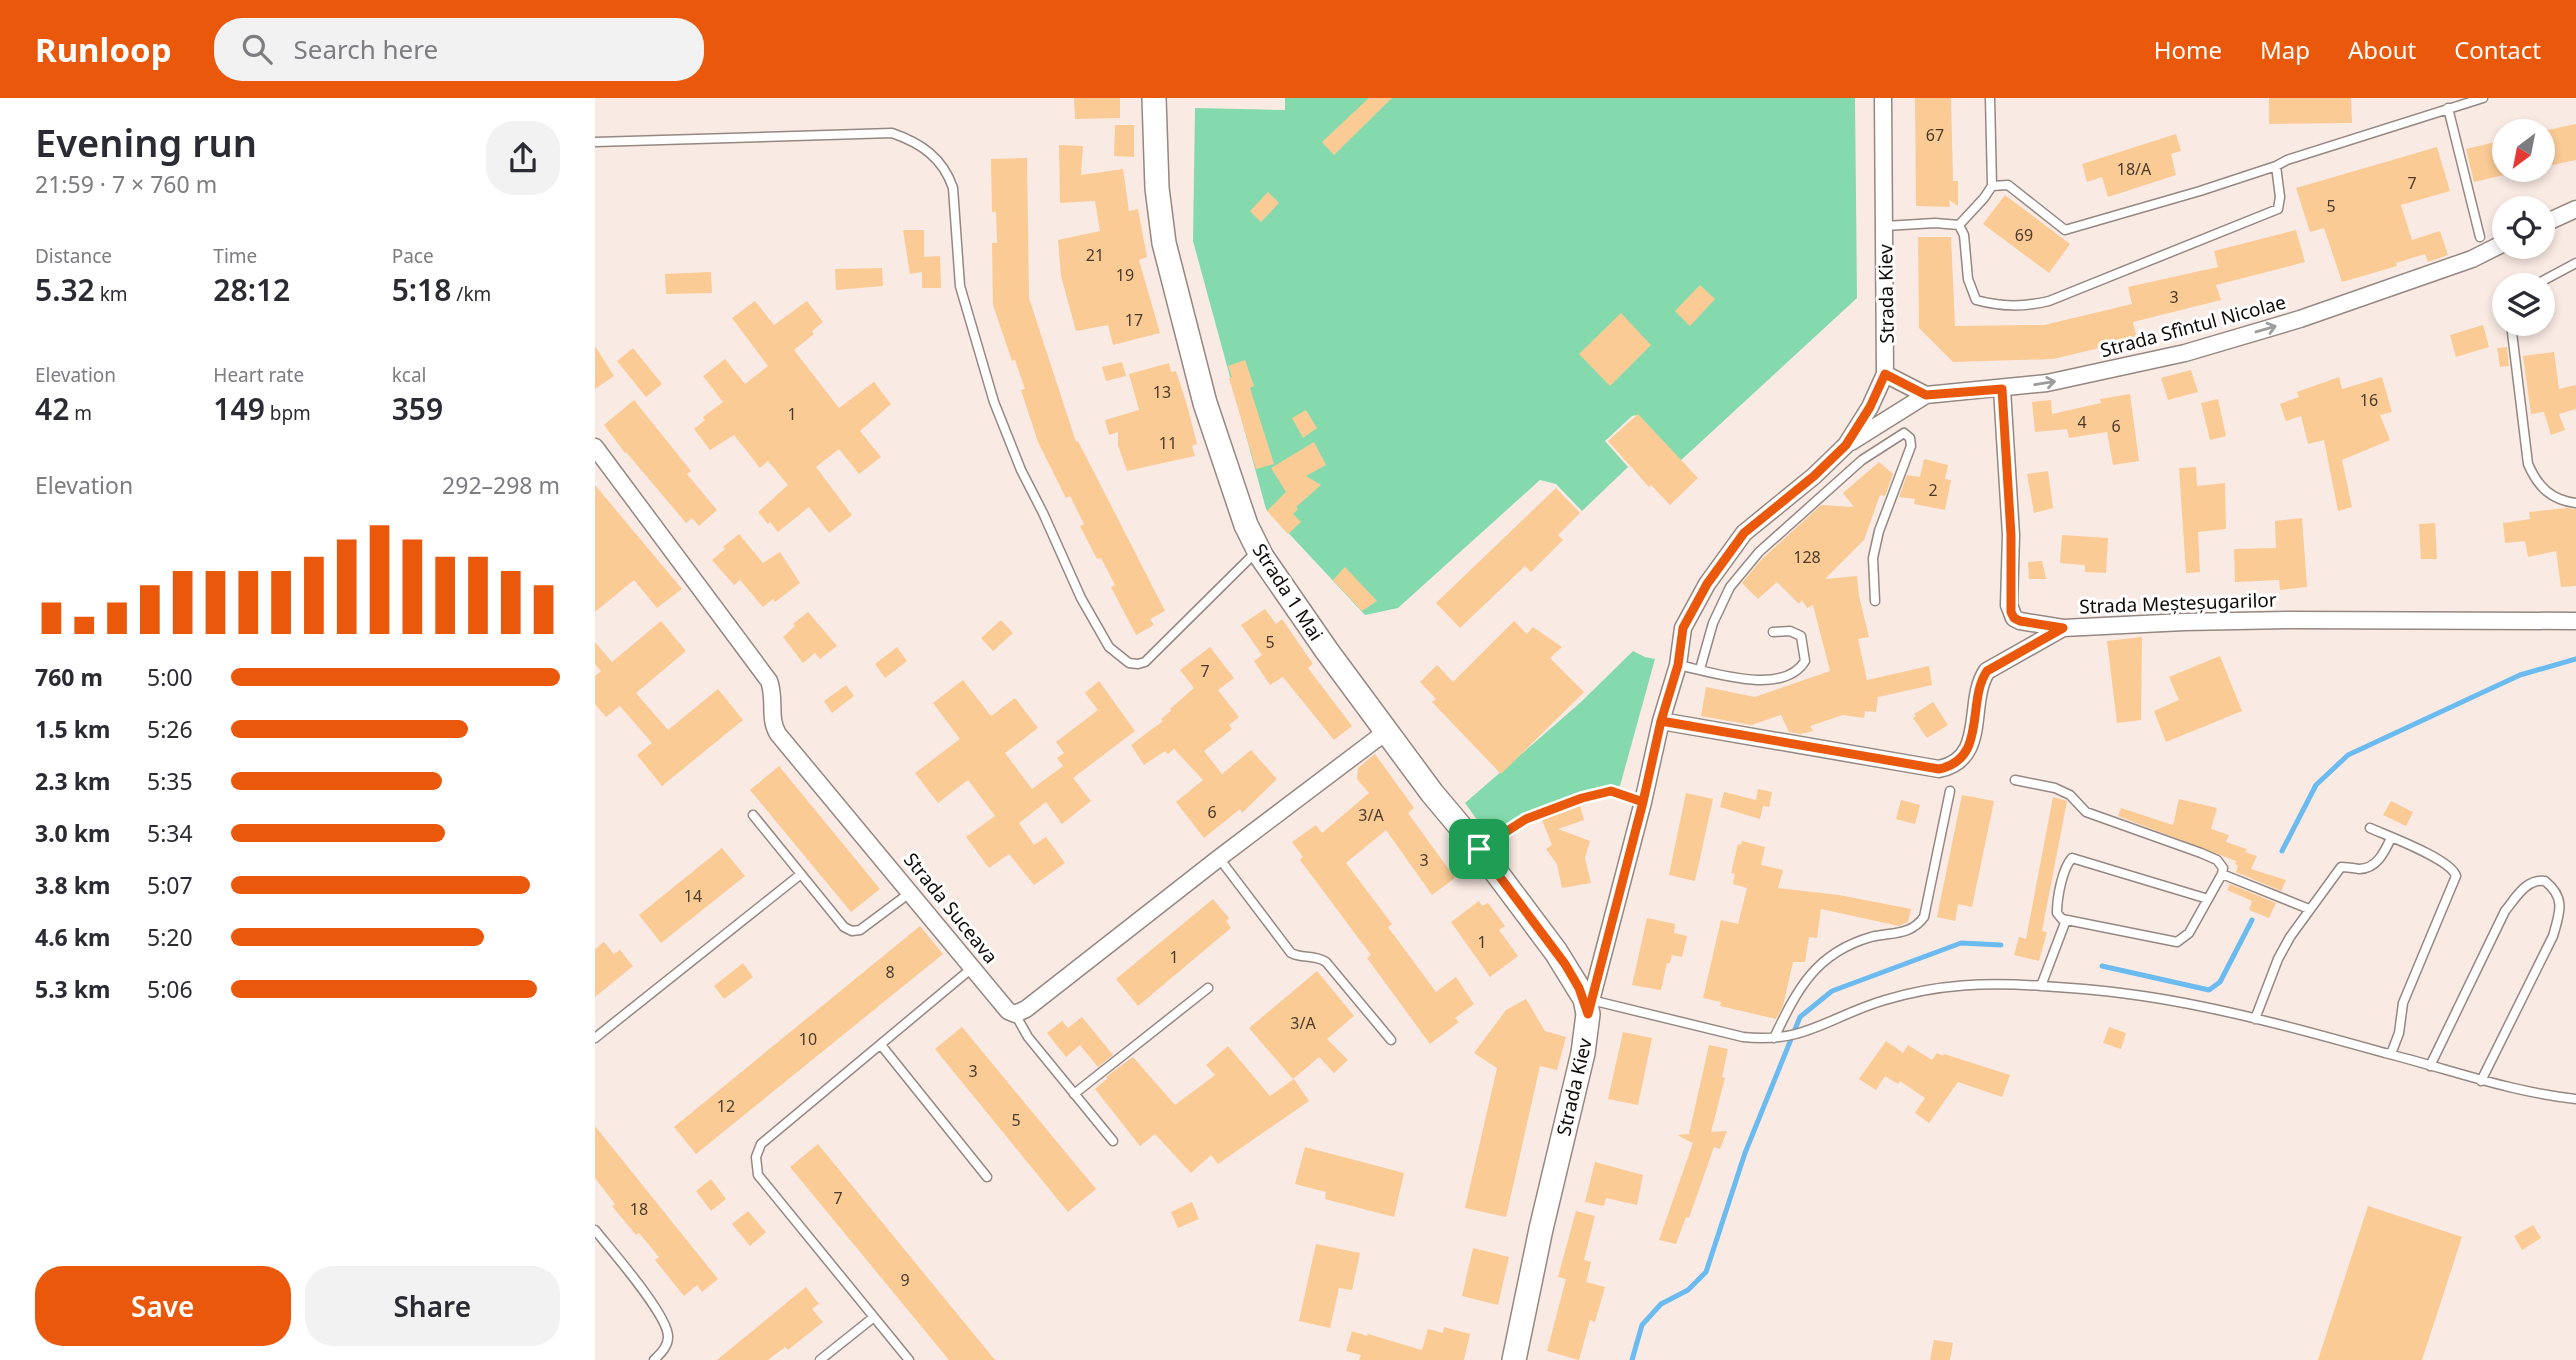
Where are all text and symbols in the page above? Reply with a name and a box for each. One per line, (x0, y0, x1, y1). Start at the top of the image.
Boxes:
search box (214, 18, 704, 81)
text: Runloop (35, 27, 172, 72)
icon: search (238, 30, 276, 68)
text: Search here (294, 31, 438, 67)
text: Home (2154, 33, 2222, 66)
text: Map (2260, 33, 2310, 66)
text: About (2348, 33, 2416, 66)
text: Contact (2454, 33, 2541, 66)
text: Evening run (35, 116, 257, 168)
north arrow (2492, 119, 2555, 182)
map controls (2492, 119, 2555, 336)
button: share (486, 121, 560, 195)
house number: 67 (1926, 124, 1944, 146)
house number: 18/A (2117, 158, 2152, 180)
text: 21:59 · 7 × 760 m (35, 168, 217, 200)
house number: 7 (2407, 172, 2417, 194)
house number: 5 (2326, 195, 2336, 217)
button: locate (2492, 196, 2555, 259)
house number: 69 (2015, 224, 2033, 246)
text: Distance (35, 243, 112, 269)
text: Time (213, 243, 257, 269)
text: Pace (392, 243, 434, 269)
house number: 21 (1086, 244, 1104, 266)
street label: Strada Kiev (1872, 244, 1900, 344)
house number: 19 (1116, 264, 1134, 286)
text: 5.32 (35, 269, 95, 310)
text: 28:12 (213, 269, 290, 310)
text: 5:18 (392, 269, 451, 310)
button: layers (2492, 273, 2555, 336)
text: km (95, 281, 128, 307)
text: /km (451, 281, 491, 307)
house number: 3 (2169, 286, 2179, 308)
street label: Strada Sfîntul Nicolae (2097, 289, 2289, 363)
house number: 17 (1125, 309, 1143, 331)
one-way arrow (2255, 322, 2277, 335)
text: Elevation (35, 362, 116, 388)
text: Heart rate (213, 362, 304, 388)
text: kcal (392, 362, 426, 388)
one-way arrow (2033, 376, 2056, 389)
house number: 13 (1153, 381, 1171, 403)
text: 42 (35, 388, 69, 429)
text: 149 (213, 388, 265, 429)
text: 359 (392, 388, 443, 429)
house number: 16 (2360, 389, 2378, 411)
text: m (69, 400, 92, 426)
text: bpm (265, 400, 311, 426)
house number: 1 (787, 403, 797, 425)
house number: 4 (2077, 411, 2087, 433)
house number: 6 (2111, 415, 2121, 437)
house number: 11 (1159, 432, 1177, 454)
text: Elevation (35, 469, 133, 501)
text: 292–298 m (442, 469, 560, 501)
house number: 2 (1928, 479, 1938, 501)
street label: Strada 1 Mai (1247, 538, 1329, 646)
house number: 128 (1793, 546, 1821, 568)
street label: Strada Meșteșugarilor (2079, 587, 2277, 619)
house number: 5 (1265, 631, 1275, 653)
house number: 7 (1200, 660, 1210, 682)
text: 760 m (35, 661, 103, 693)
text: 5:00 (147, 661, 193, 693)
text: 1.5 km (35, 713, 110, 745)
text: 5:26 (147, 713, 193, 745)
text: 2.3 km (35, 765, 110, 797)
text: 5:35 (147, 765, 193, 797)
house number: 6 (1207, 801, 1217, 823)
house number: 3/A (1358, 804, 1384, 826)
text: 3.0 km (35, 817, 110, 849)
text: 5:34 (147, 817, 193, 849)
pin (1449, 819, 1509, 879)
icon: arrive (1460, 830, 1498, 868)
street label: Strada Suceava (898, 847, 1004, 969)
house number: 3 (1419, 849, 1429, 871)
text: 3.8 km (35, 869, 110, 901)
text: 5:07 (147, 869, 193, 901)
house number: 14 (684, 885, 702, 907)
text: 4.6 km (35, 921, 110, 953)
text: 5:20 (147, 921, 193, 953)
house number: 1 (1477, 931, 1487, 953)
house number: 1 (1169, 946, 1179, 968)
house number: 8 (885, 961, 895, 983)
text: 5.3 km (35, 973, 110, 1005)
text: 5:06 (147, 973, 193, 1005)
house number: 3/A (1290, 1012, 1316, 1034)
house number: 10 (799, 1028, 817, 1050)
street label: Strada Kiev (1550, 1035, 1598, 1138)
house number: 3 (968, 1060, 978, 1082)
house number: 12 (717, 1095, 735, 1117)
house number: 5 (1011, 1109, 1021, 1131)
house number: 7 (833, 1187, 843, 1209)
house number: 18 (630, 1198, 648, 1220)
button: Save (35, 1266, 291, 1346)
button: Share (305, 1266, 560, 1346)
house number: 9 (900, 1269, 910, 1291)

